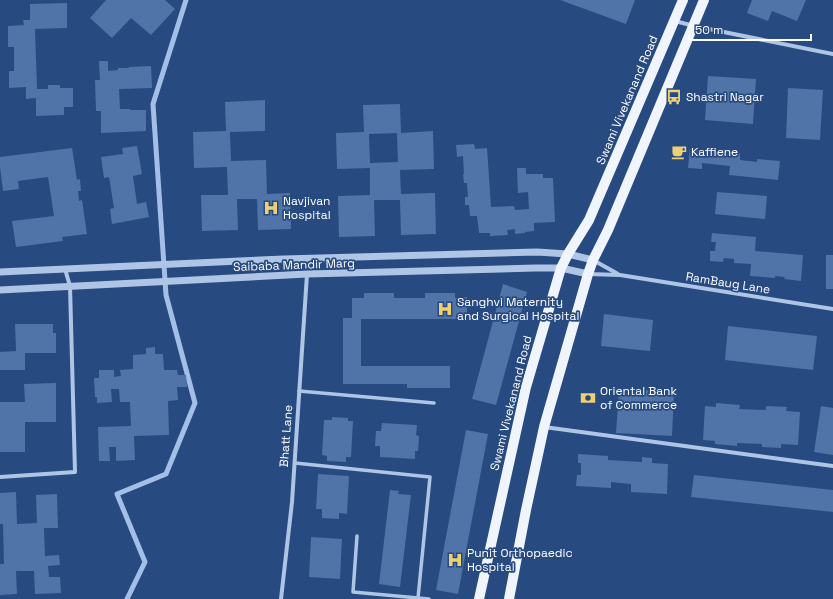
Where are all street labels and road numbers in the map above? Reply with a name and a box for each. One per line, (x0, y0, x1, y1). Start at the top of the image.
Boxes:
street label: Swami Vivekanand Road (593, 33, 661, 167)
street label: Saibaba Mandir Marg (233, 255, 355, 275)
street label: RamBaug Lane (685, 268, 771, 298)
street label: Swami Vivekanand Road (486, 334, 536, 472)
street label: Bhatt Lane (276, 404, 296, 468)

